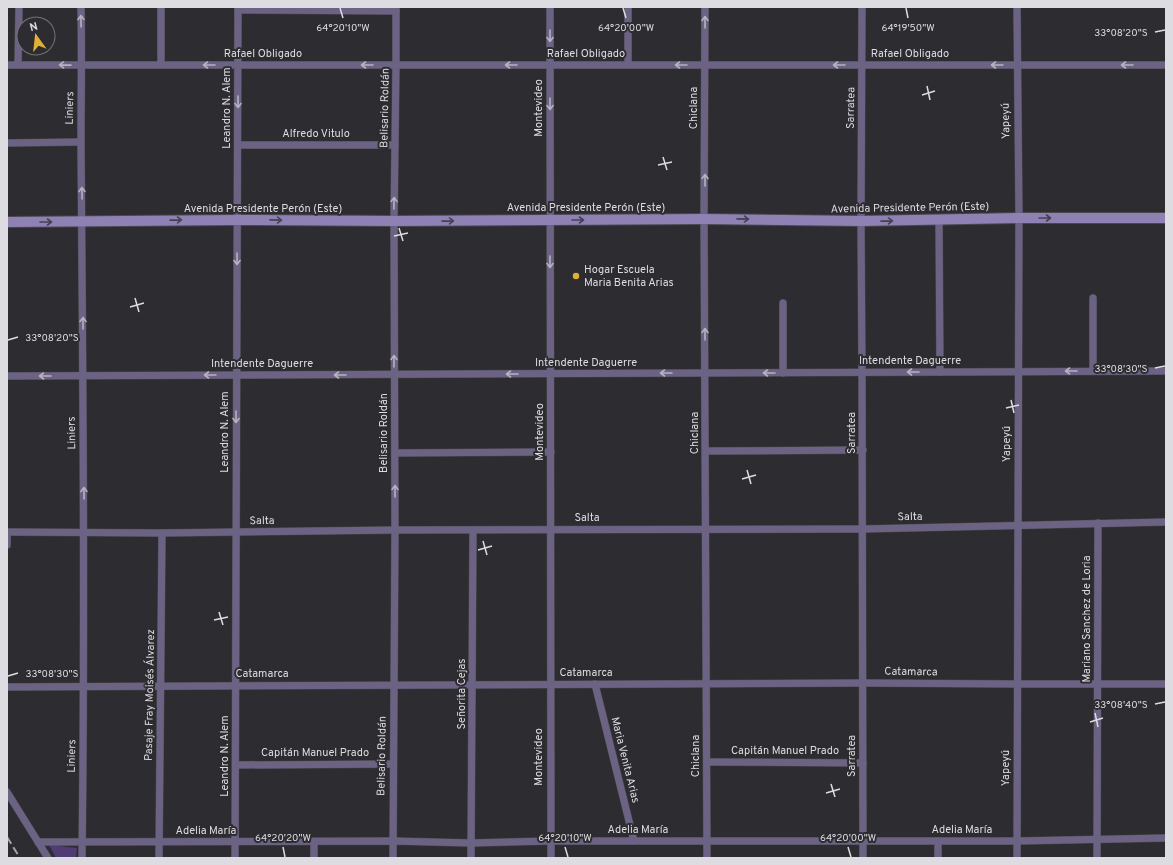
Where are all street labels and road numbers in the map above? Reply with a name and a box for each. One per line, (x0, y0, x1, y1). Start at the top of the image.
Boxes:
street label: Rafael Obligado (224, 47, 302, 61)
street label: Rafael Obligado (547, 47, 625, 61)
street label: Rafael Obligado (871, 47, 949, 61)
street label: Leandro N. Alem (220, 67, 234, 149)
street label: Belisario Roldán (377, 68, 393, 148)
street label: Montevideo (532, 79, 546, 137)
street label: Chiclana (687, 87, 701, 129)
street label: Sarratea (844, 87, 858, 129)
street label: Liniers (63, 91, 77, 125)
street label: Yapeyú (999, 103, 1013, 139)
street label: Alfredo Vitulo (282, 127, 350, 141)
street label: Avenida Presidente Perón (Este) (831, 200, 989, 216)
street label: Avenida Presidente Perón (Este) (507, 201, 665, 215)
street label: Avenida Presidente Perón (Este) (184, 202, 342, 216)
street label: Intendente Daguerre (859, 354, 961, 368)
street label: Intendente Daguerre (535, 356, 637, 370)
street label: Intendente Daguerre (211, 357, 313, 371)
street label: Leandro N. Alem (218, 391, 232, 473)
street label: Belisario Roldán (377, 393, 391, 473)
street label: Montevideo (533, 403, 547, 461)
street label: Chiclana (688, 412, 702, 454)
street label: Sarratea (845, 412, 859, 454)
street label: Liniers (65, 416, 79, 450)
street label: Yapeyú (1000, 426, 1014, 462)
street label: Salta (897, 510, 923, 524)
street label: Salta (574, 511, 600, 525)
street label: Salta (249, 514, 275, 528)
street label: Mariano Sanchez de Loria (1080, 555, 1094, 682)
street label: Pasaje Fray Moisés Álvarez (141, 629, 158, 761)
street label: Señorita Cejas (455, 659, 469, 729)
street label: Catamarca (884, 665, 938, 679)
street label: Catamarca (559, 666, 613, 680)
street label: Catamarca (235, 667, 289, 681)
street label: Leandro N. Alem (218, 715, 232, 797)
street label: Belisario Roldán (374, 716, 390, 796)
street label: Maria Venita Arias (608, 716, 642, 804)
street label: Montevideo (532, 728, 546, 786)
street label: Chiclana (689, 735, 703, 777)
street label: Sarratea (845, 735, 859, 777)
street label: Liniers (65, 739, 79, 773)
street label: Capitán Manuel Prado (731, 744, 839, 758)
street label: Capitán Manuel Prado (261, 746, 369, 760)
street label: Yapeyú (999, 750, 1013, 786)
street label: Adelia María (608, 823, 669, 837)
street label: Adelia María (932, 823, 993, 837)
street label: Adelia María (176, 824, 237, 838)

